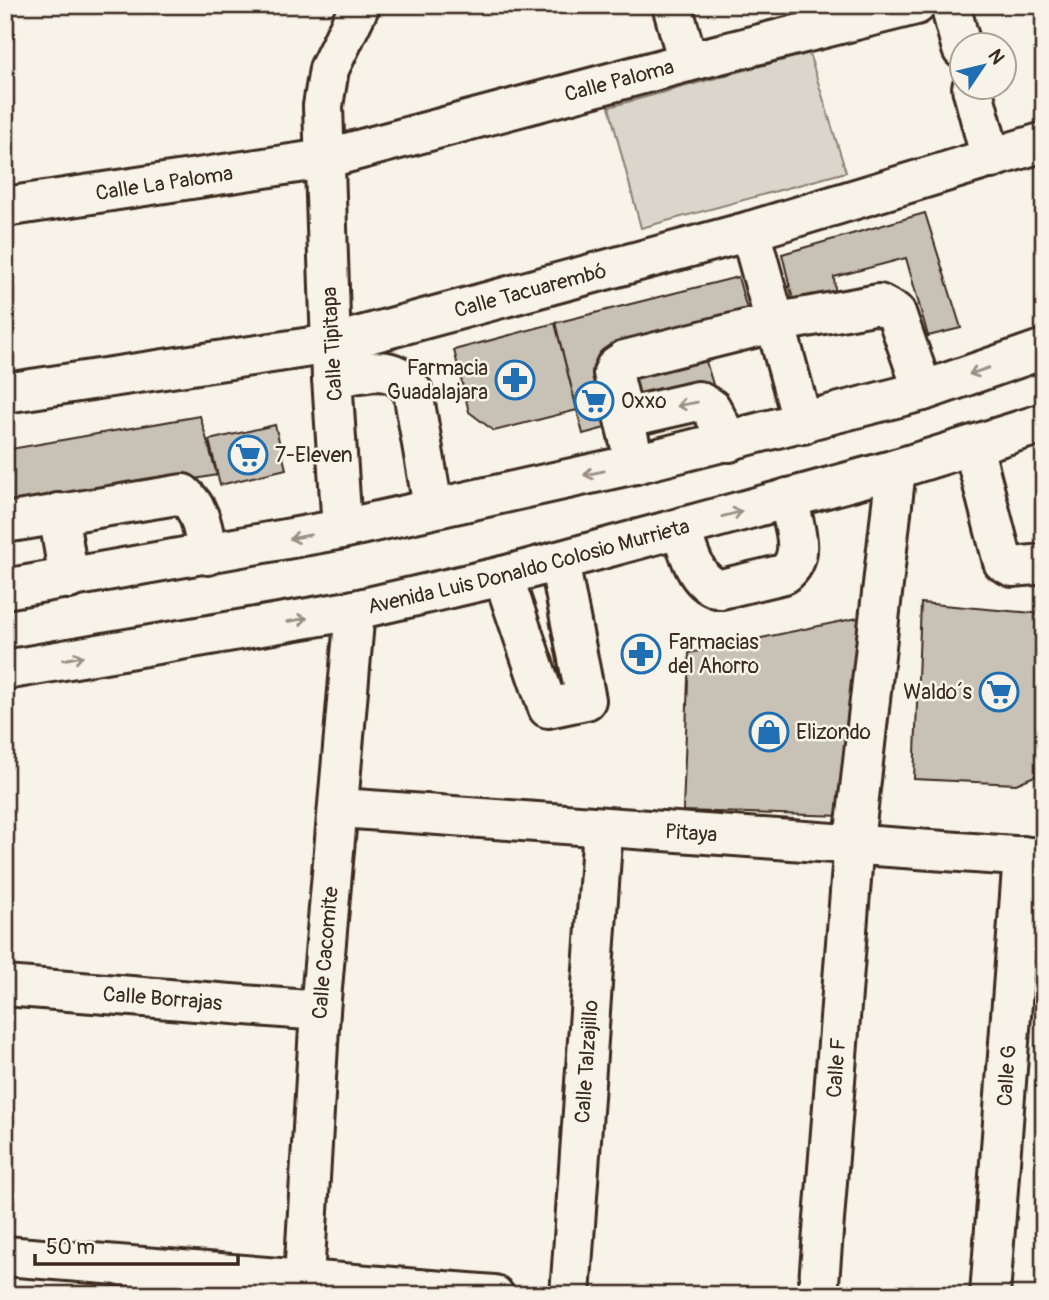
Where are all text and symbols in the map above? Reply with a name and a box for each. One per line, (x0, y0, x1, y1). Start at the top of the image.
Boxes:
north arrow (948, 32, 1018, 102)
text: N (983, 45, 1010, 69)
street label: Calle Paloma (562, 53, 677, 108)
street label: Calle La Paloma (94, 160, 235, 207)
street label: Calle Tacuarembó (451, 257, 609, 324)
street label: Calle Tipitapa (316, 286, 349, 402)
place label: Farmacia Guadalajara (387, 355, 488, 406)
pharmacy icon: Farmacia Guadalajara (494, 359, 536, 401)
one-way arrow (969, 366, 991, 379)
supermarket icon: Oxxo (573, 380, 615, 422)
place label: Oxxo (621, 388, 667, 415)
one-way arrow (676, 397, 699, 411)
supermarket icon: 7-Eleven (227, 434, 269, 476)
place label: 7-Eleven (275, 442, 353, 469)
one-way arrow (583, 466, 606, 480)
one-way arrow (720, 506, 742, 519)
street label: Avenida Luis Donaldo Colosio Murrieta (365, 513, 693, 621)
one-way arrow (289, 531, 312, 544)
one-way arrow (285, 613, 308, 626)
place label: Farmacias del Ahorro (668, 629, 759, 680)
pharmacy icon: Farmacias del Ahorro (620, 633, 662, 675)
one-way arrow (61, 651, 83, 664)
supermarket icon: Waldo´s (978, 671, 1020, 713)
place label: Waldo´s (903, 679, 973, 706)
shop icon: Elizondo (748, 711, 790, 753)
place label: Elizondo (796, 719, 871, 746)
street label: Pitaya (664, 818, 718, 849)
street label: Calle Cacomite (307, 885, 345, 1020)
street label: Calle Borrajas (102, 981, 224, 1017)
street label: Calle Talzajillo (569, 999, 605, 1124)
street label: Calle F (821, 1037, 852, 1099)
street label: Calle G (991, 1044, 1023, 1107)
scale bar (35, 1223, 238, 1267)
text: 50 m (46, 1234, 95, 1261)

